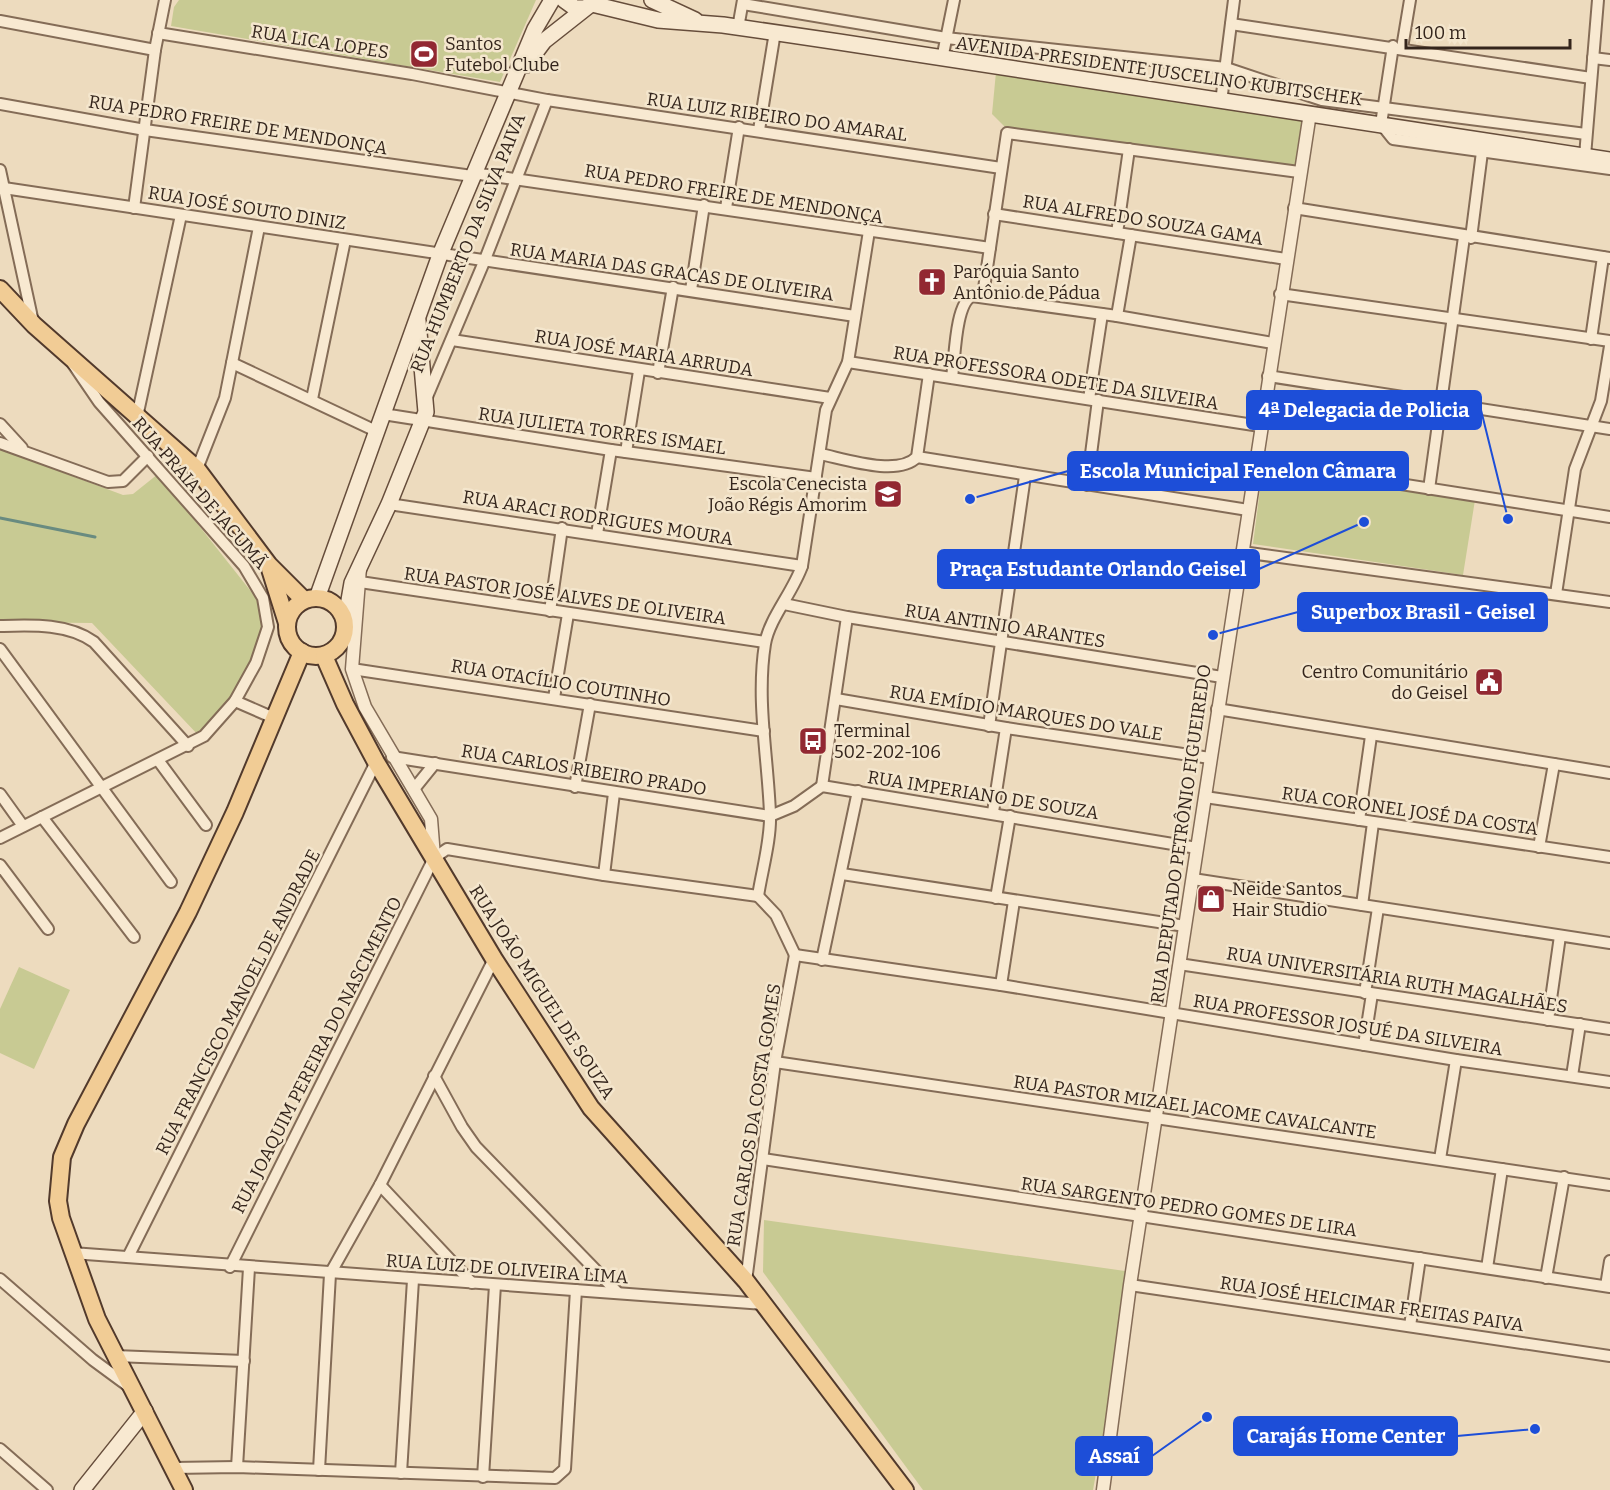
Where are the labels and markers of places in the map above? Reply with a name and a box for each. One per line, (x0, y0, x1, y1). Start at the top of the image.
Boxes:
place label: Santos Futebol Clube (445, 33, 559, 76)
sports icon: Santos Futebol Clube (408, 38, 440, 70)
place label: Paróquia Santo Antônio de Pádua (953, 261, 1100, 304)
church icon: Paróquia Santo Antônio de Pádua (916, 266, 948, 298)
callout: 4ª Delegacia de Policia (1247, 391, 1481, 429)
callout: Escola Municipal Fenelon Câmara (1068, 452, 1408, 490)
place label: Escola Cenecista João Régis Amorim (707, 473, 867, 516)
school or university icon: Escola Cenecista João Régis Amorim (872, 478, 904, 510)
callout: Praça Estudante Orlando Geisel (938, 550, 1259, 588)
callout: Superbox Brasil - Geisel (1298, 593, 1547, 631)
place label: Centro Comunitário do Geisel (1301, 661, 1468, 704)
public building icon: Centro Comunitário do Geisel (1473, 666, 1505, 698)
place label: Terminal 502-202-106 (834, 720, 941, 763)
bus stop icon: Terminal 502-202-106 (797, 725, 829, 757)
place label: Neide Santos Hair Studio (1232, 878, 1342, 921)
shop icon: Neide Santos Hair Studio (1195, 883, 1227, 915)
callout: Carajás Home Center (1234, 1417, 1457, 1455)
callout: Assaí (1076, 1437, 1152, 1475)

